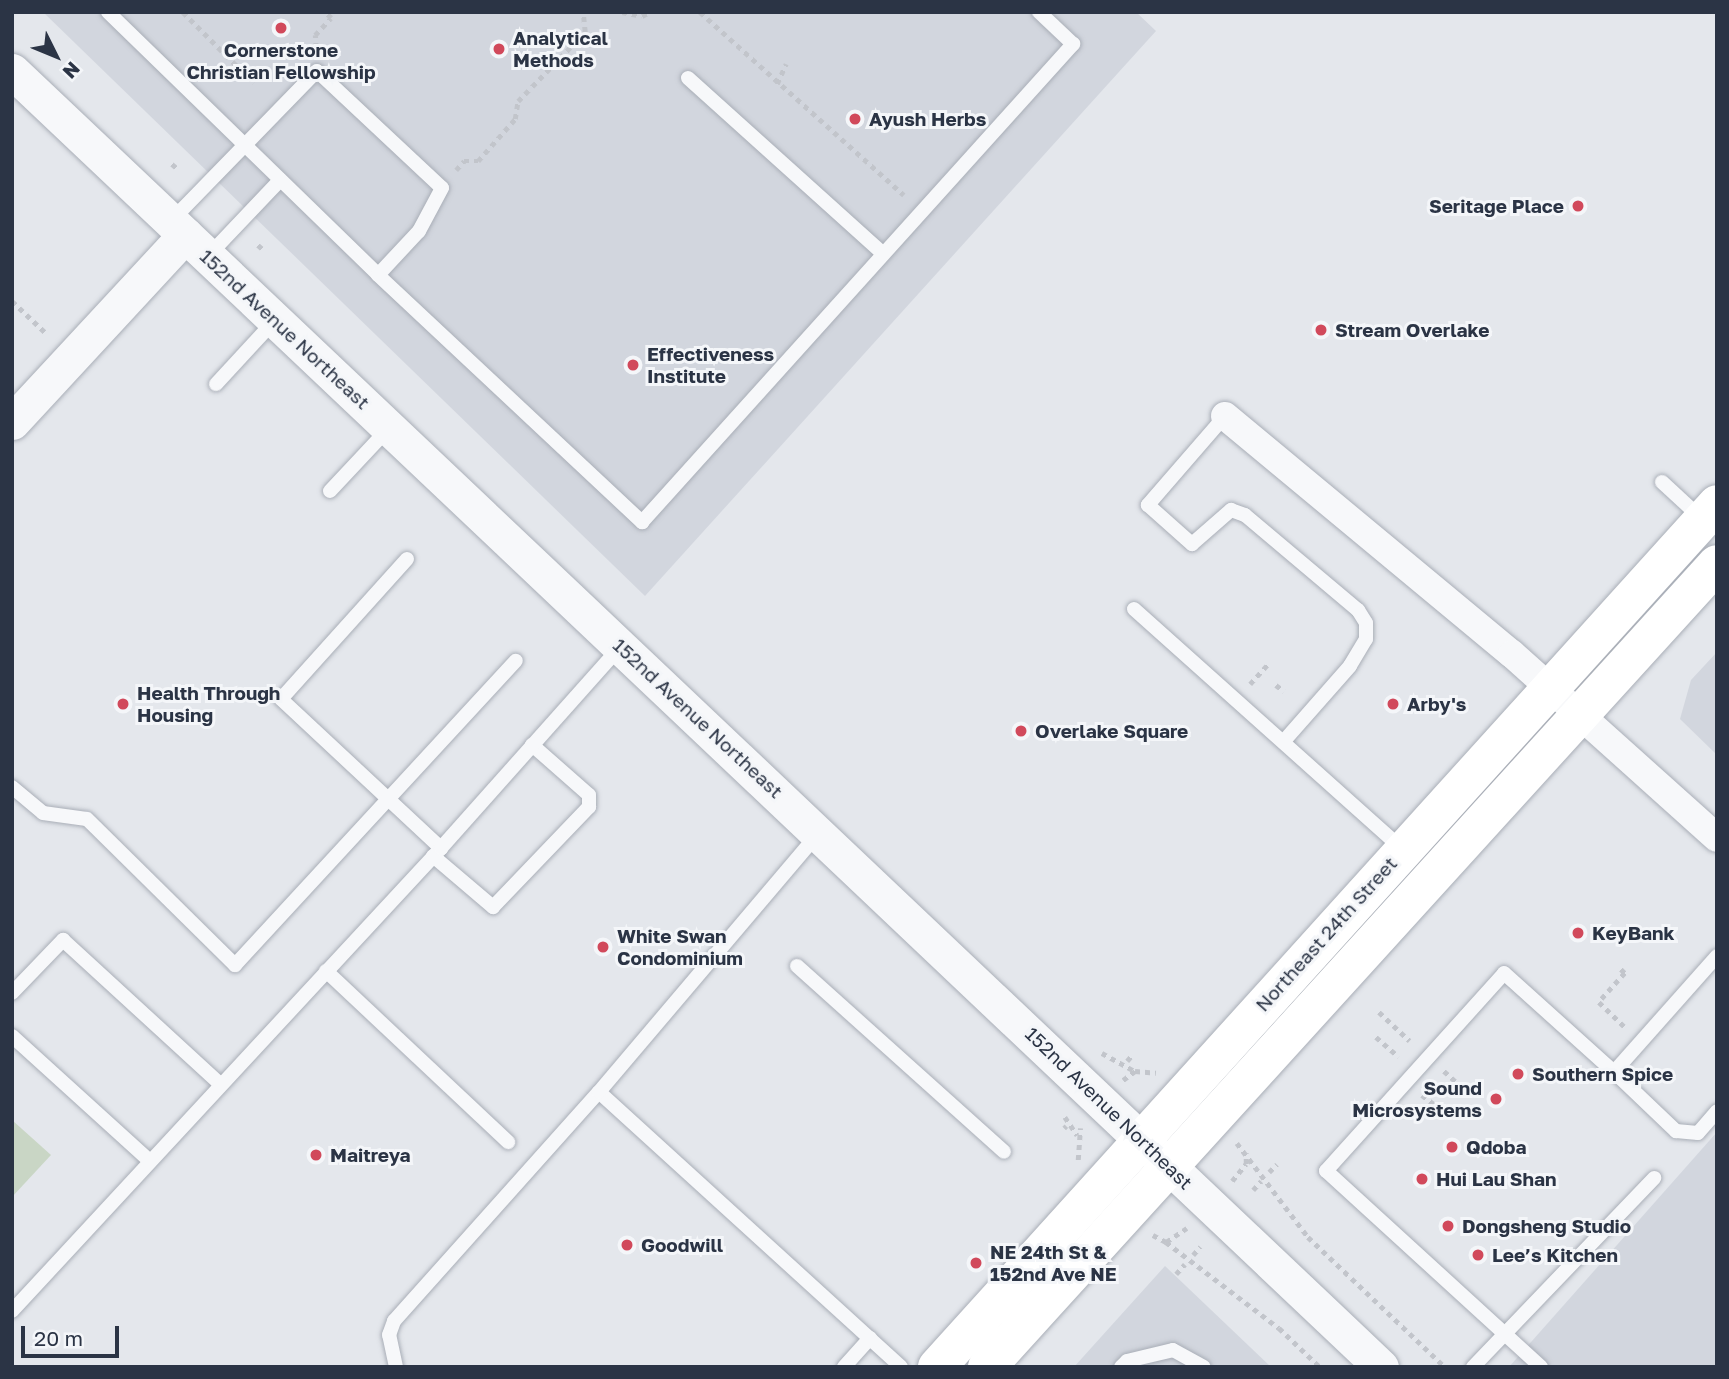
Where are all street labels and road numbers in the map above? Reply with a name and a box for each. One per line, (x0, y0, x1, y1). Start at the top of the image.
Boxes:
street label: 152nd Avenue Northeast (195, 244, 375, 414)
street label: 152nd Avenue Northeast (608, 633, 788, 803)
street label: Northeast 24th Street (1251, 852, 1401, 1016)
street label: 152nd Avenue Northeast (1021, 1022, 1197, 1194)

